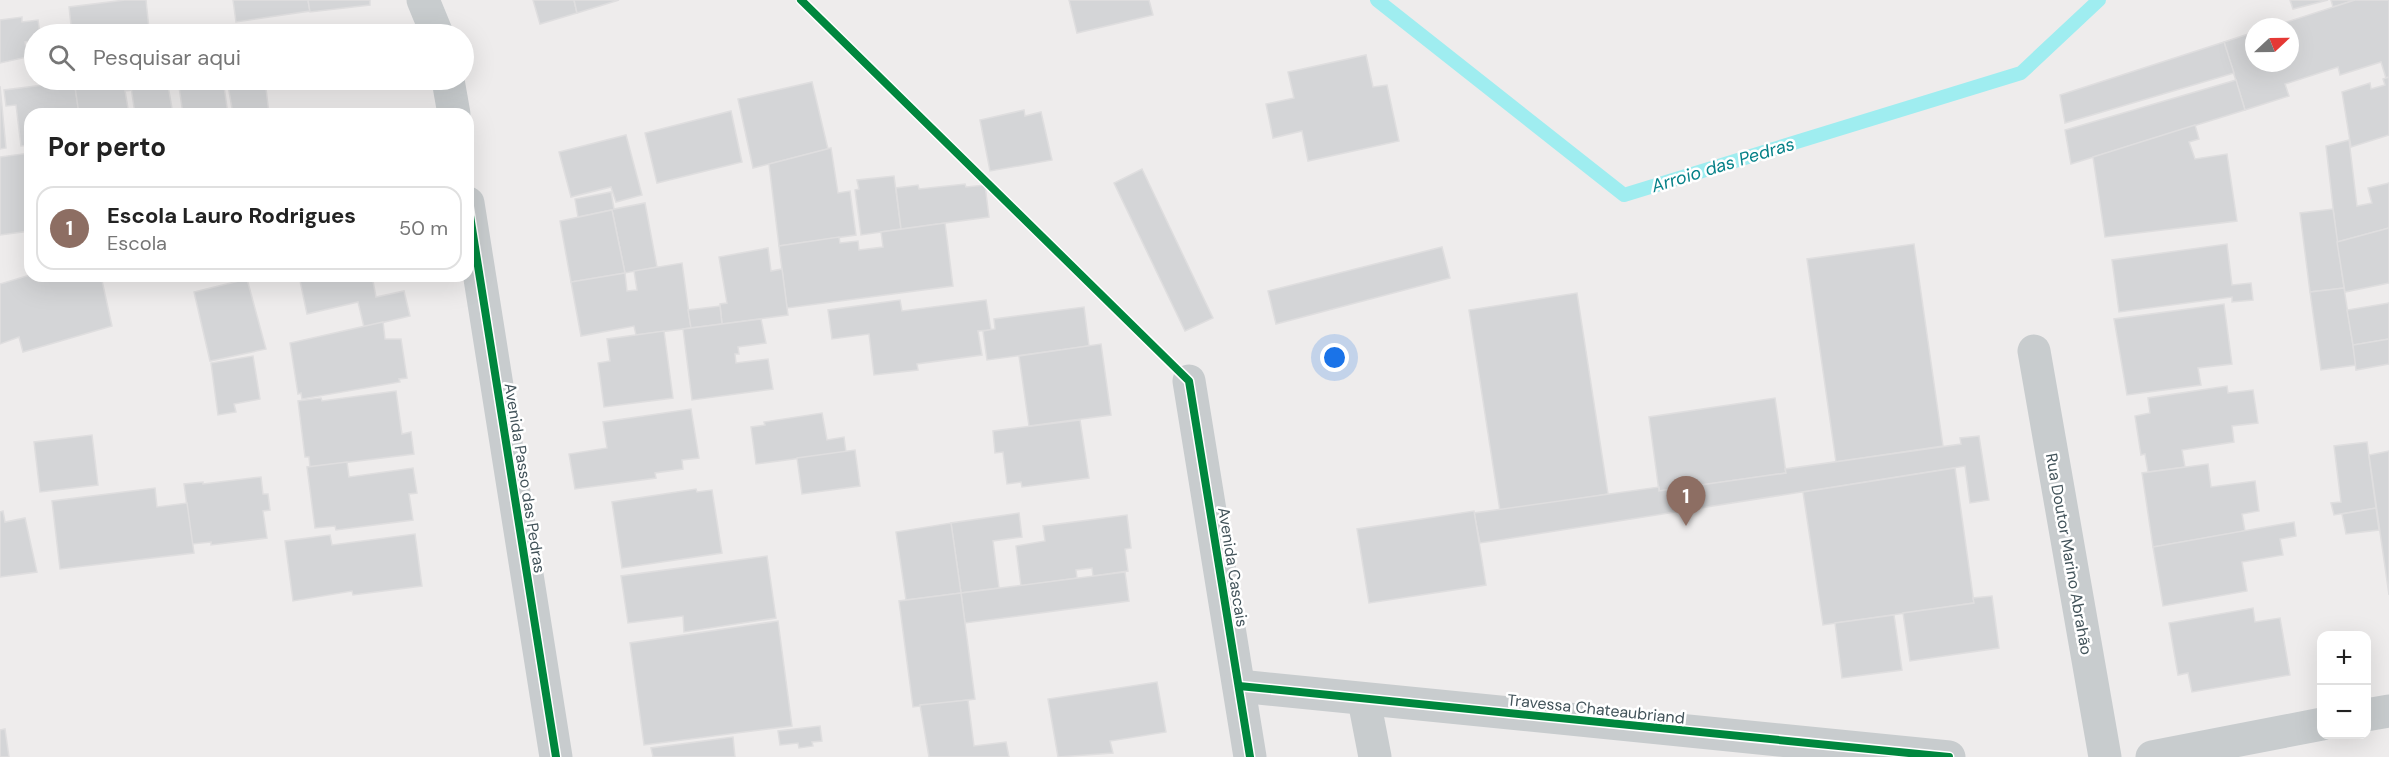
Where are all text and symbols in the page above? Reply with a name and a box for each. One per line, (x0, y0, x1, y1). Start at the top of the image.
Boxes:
north arrow (2245, 18, 2299, 72)
search box (24, 24, 474, 90)
icon: search (45, 41, 78, 74)
text: Pesquisar aqui (93, 43, 241, 72)
text: Por perto (48, 130, 166, 164)
water label: Arroio das Pedras (1648, 132, 1797, 198)
text: Escola Lauro Rodrigues (107, 201, 356, 230)
text: 1 (66, 215, 73, 241)
text: 50 m (399, 215, 448, 241)
text: Escola (107, 230, 167, 256)
your location (1320, 343, 1349, 372)
street label: Avenida Passo das Pedras (500, 382, 550, 574)
street label: Rua Doutor Marino Abrahão (2041, 451, 2097, 657)
pin: 1 (1666, 476, 1706, 526)
street label: Avenida Cascais (1213, 506, 1253, 628)
map controls (2317, 631, 2371, 739)
button: + (2317, 631, 2371, 685)
button: − (2317, 685, 2371, 739)
street label: Travessa Chateaubriand (1506, 689, 1686, 729)

